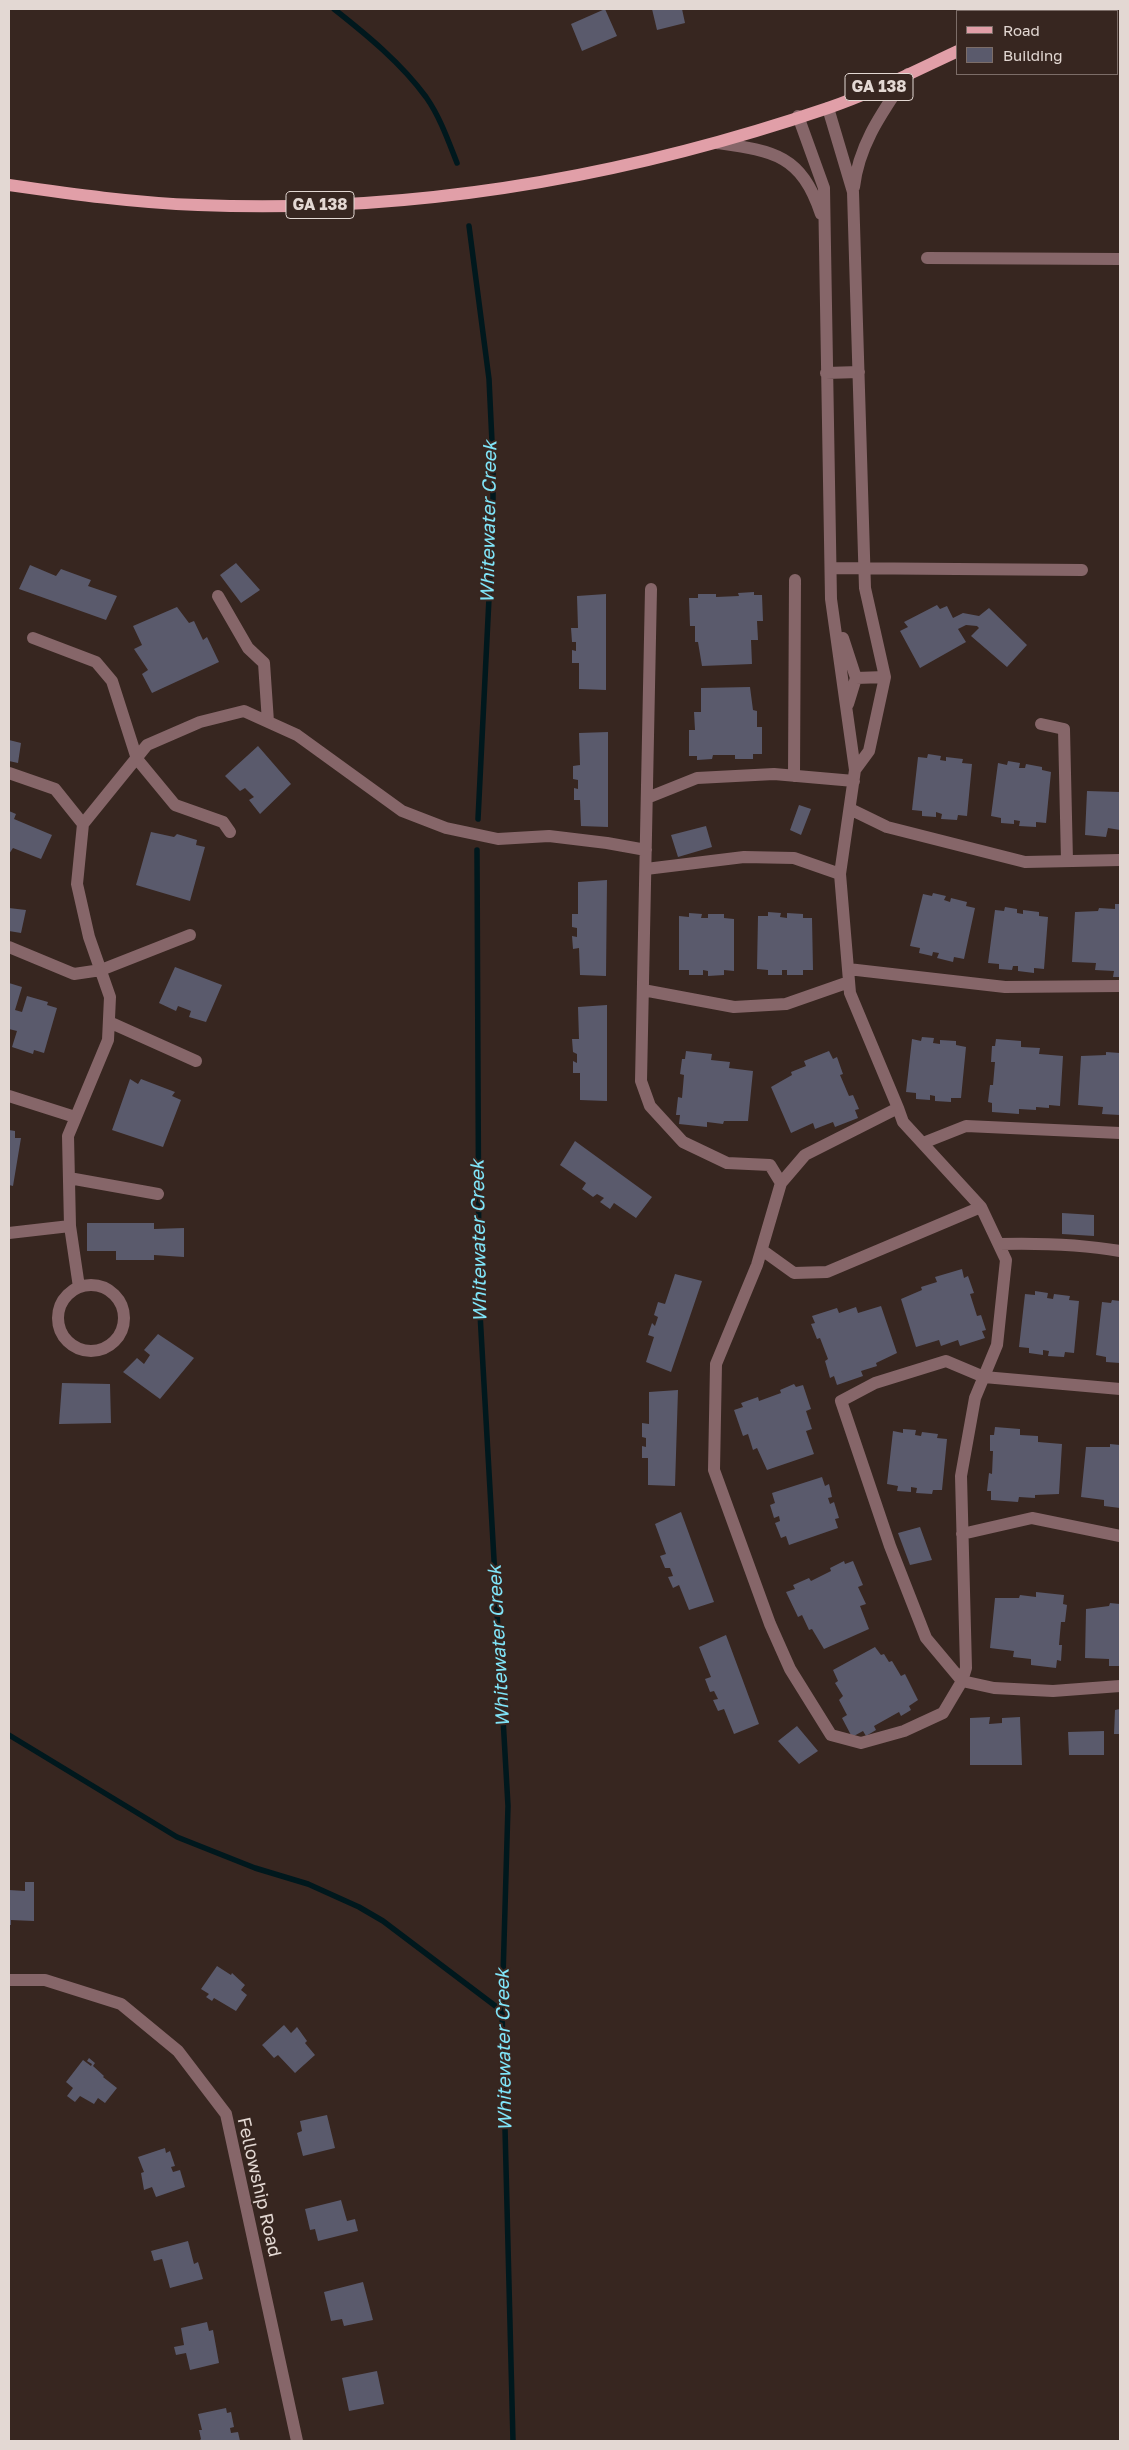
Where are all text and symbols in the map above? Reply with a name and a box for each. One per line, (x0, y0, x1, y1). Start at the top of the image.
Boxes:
legend (956, 10, 1119, 75)
text: Road (1003, 21, 1040, 39)
text: Building (1003, 46, 1063, 64)
road number: GA 138 (845, 74, 913, 100)
road number: GA 138 (286, 192, 354, 218)
water label: Whitewater Creek (476, 440, 502, 604)
water label: Whitewater Creek (466, 1159, 492, 1323)
water label: Whitewater Creek (483, 1564, 515, 1728)
water label: Whitewater Creek (491, 1968, 517, 2132)
street label: Fellowship Road (232, 2115, 286, 2259)

